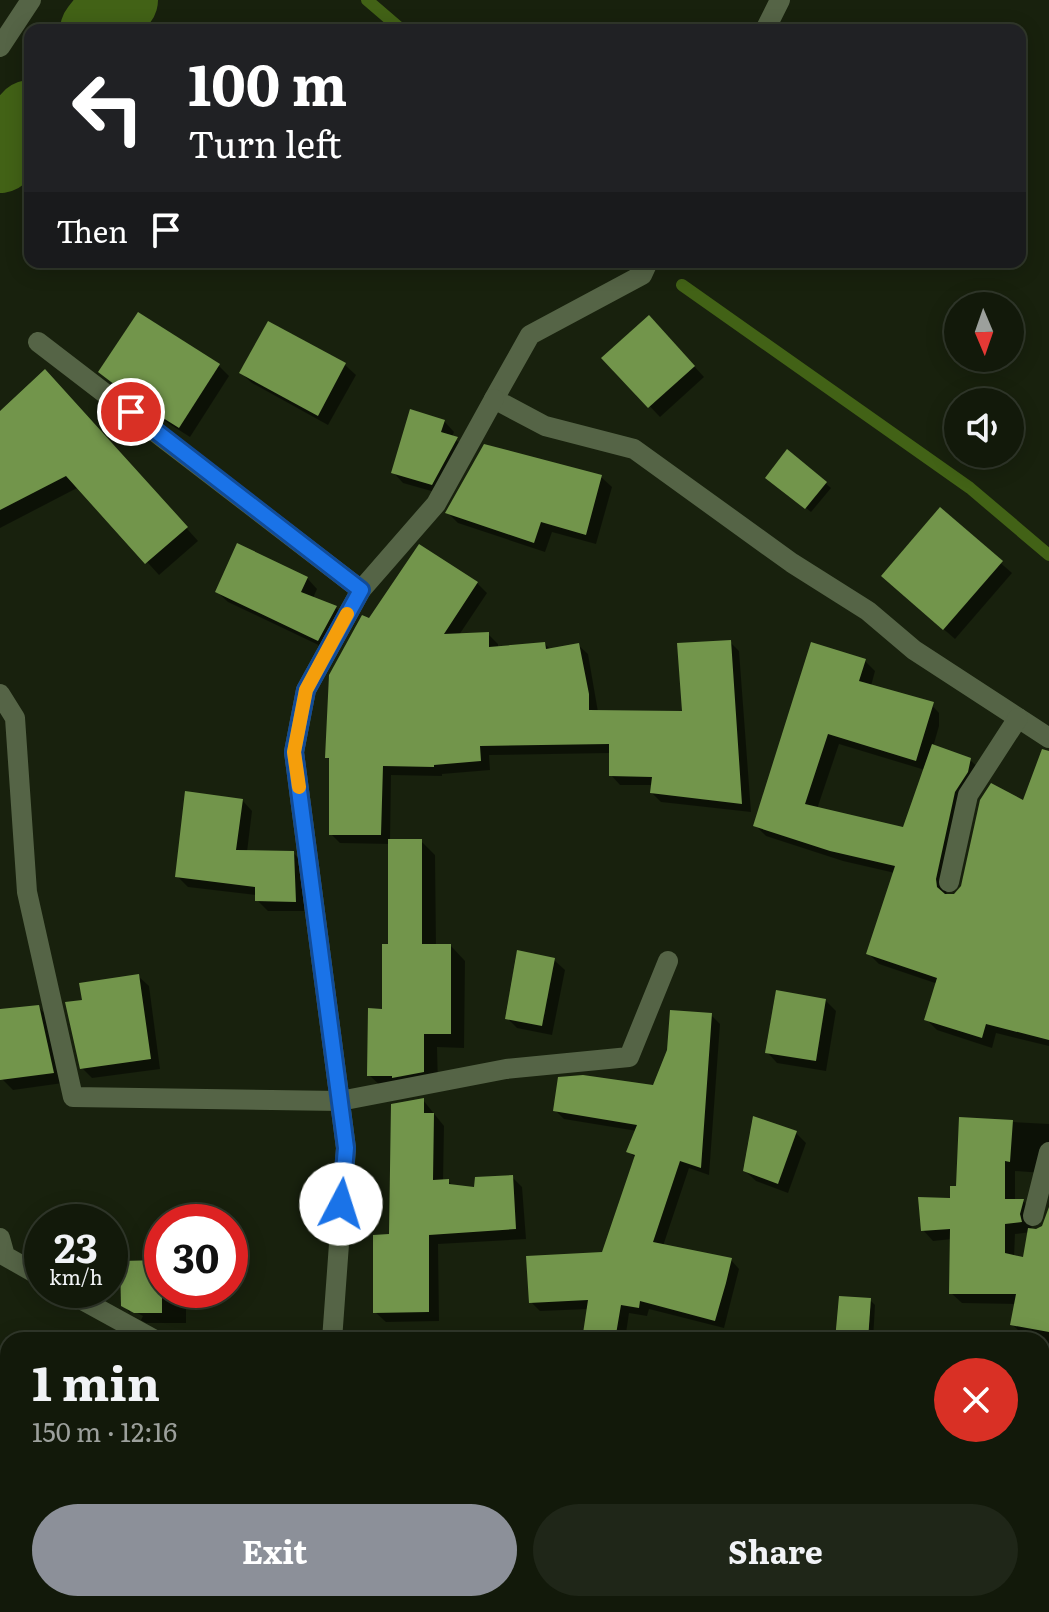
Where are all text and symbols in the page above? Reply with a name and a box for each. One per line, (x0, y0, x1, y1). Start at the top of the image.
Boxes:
text: 100 m (188, 40, 347, 123)
icon: left (56, 56, 160, 160)
text: Turn left (188, 116, 342, 169)
text: Then (56, 208, 128, 252)
icon: arrive (144, 208, 188, 252)
north arrow (944, 292, 1024, 372)
map controls (944, 292, 1024, 468)
pin (97, 378, 165, 446)
button: sound (944, 388, 1024, 468)
icon: arrive (109, 390, 153, 434)
position arrow (299, 1162, 383, 1246)
speed limit sign: 30 (144, 1204, 248, 1308)
text: 23 (54, 1216, 98, 1275)
text: km/h (49, 1261, 103, 1291)
text: 1 min (32, 1345, 160, 1416)
button: close (934, 1358, 1018, 1442)
text: 150 m · 12:16 (32, 1411, 177, 1450)
button: Exit (32, 1504, 517, 1596)
button: Share (533, 1504, 1018, 1596)

